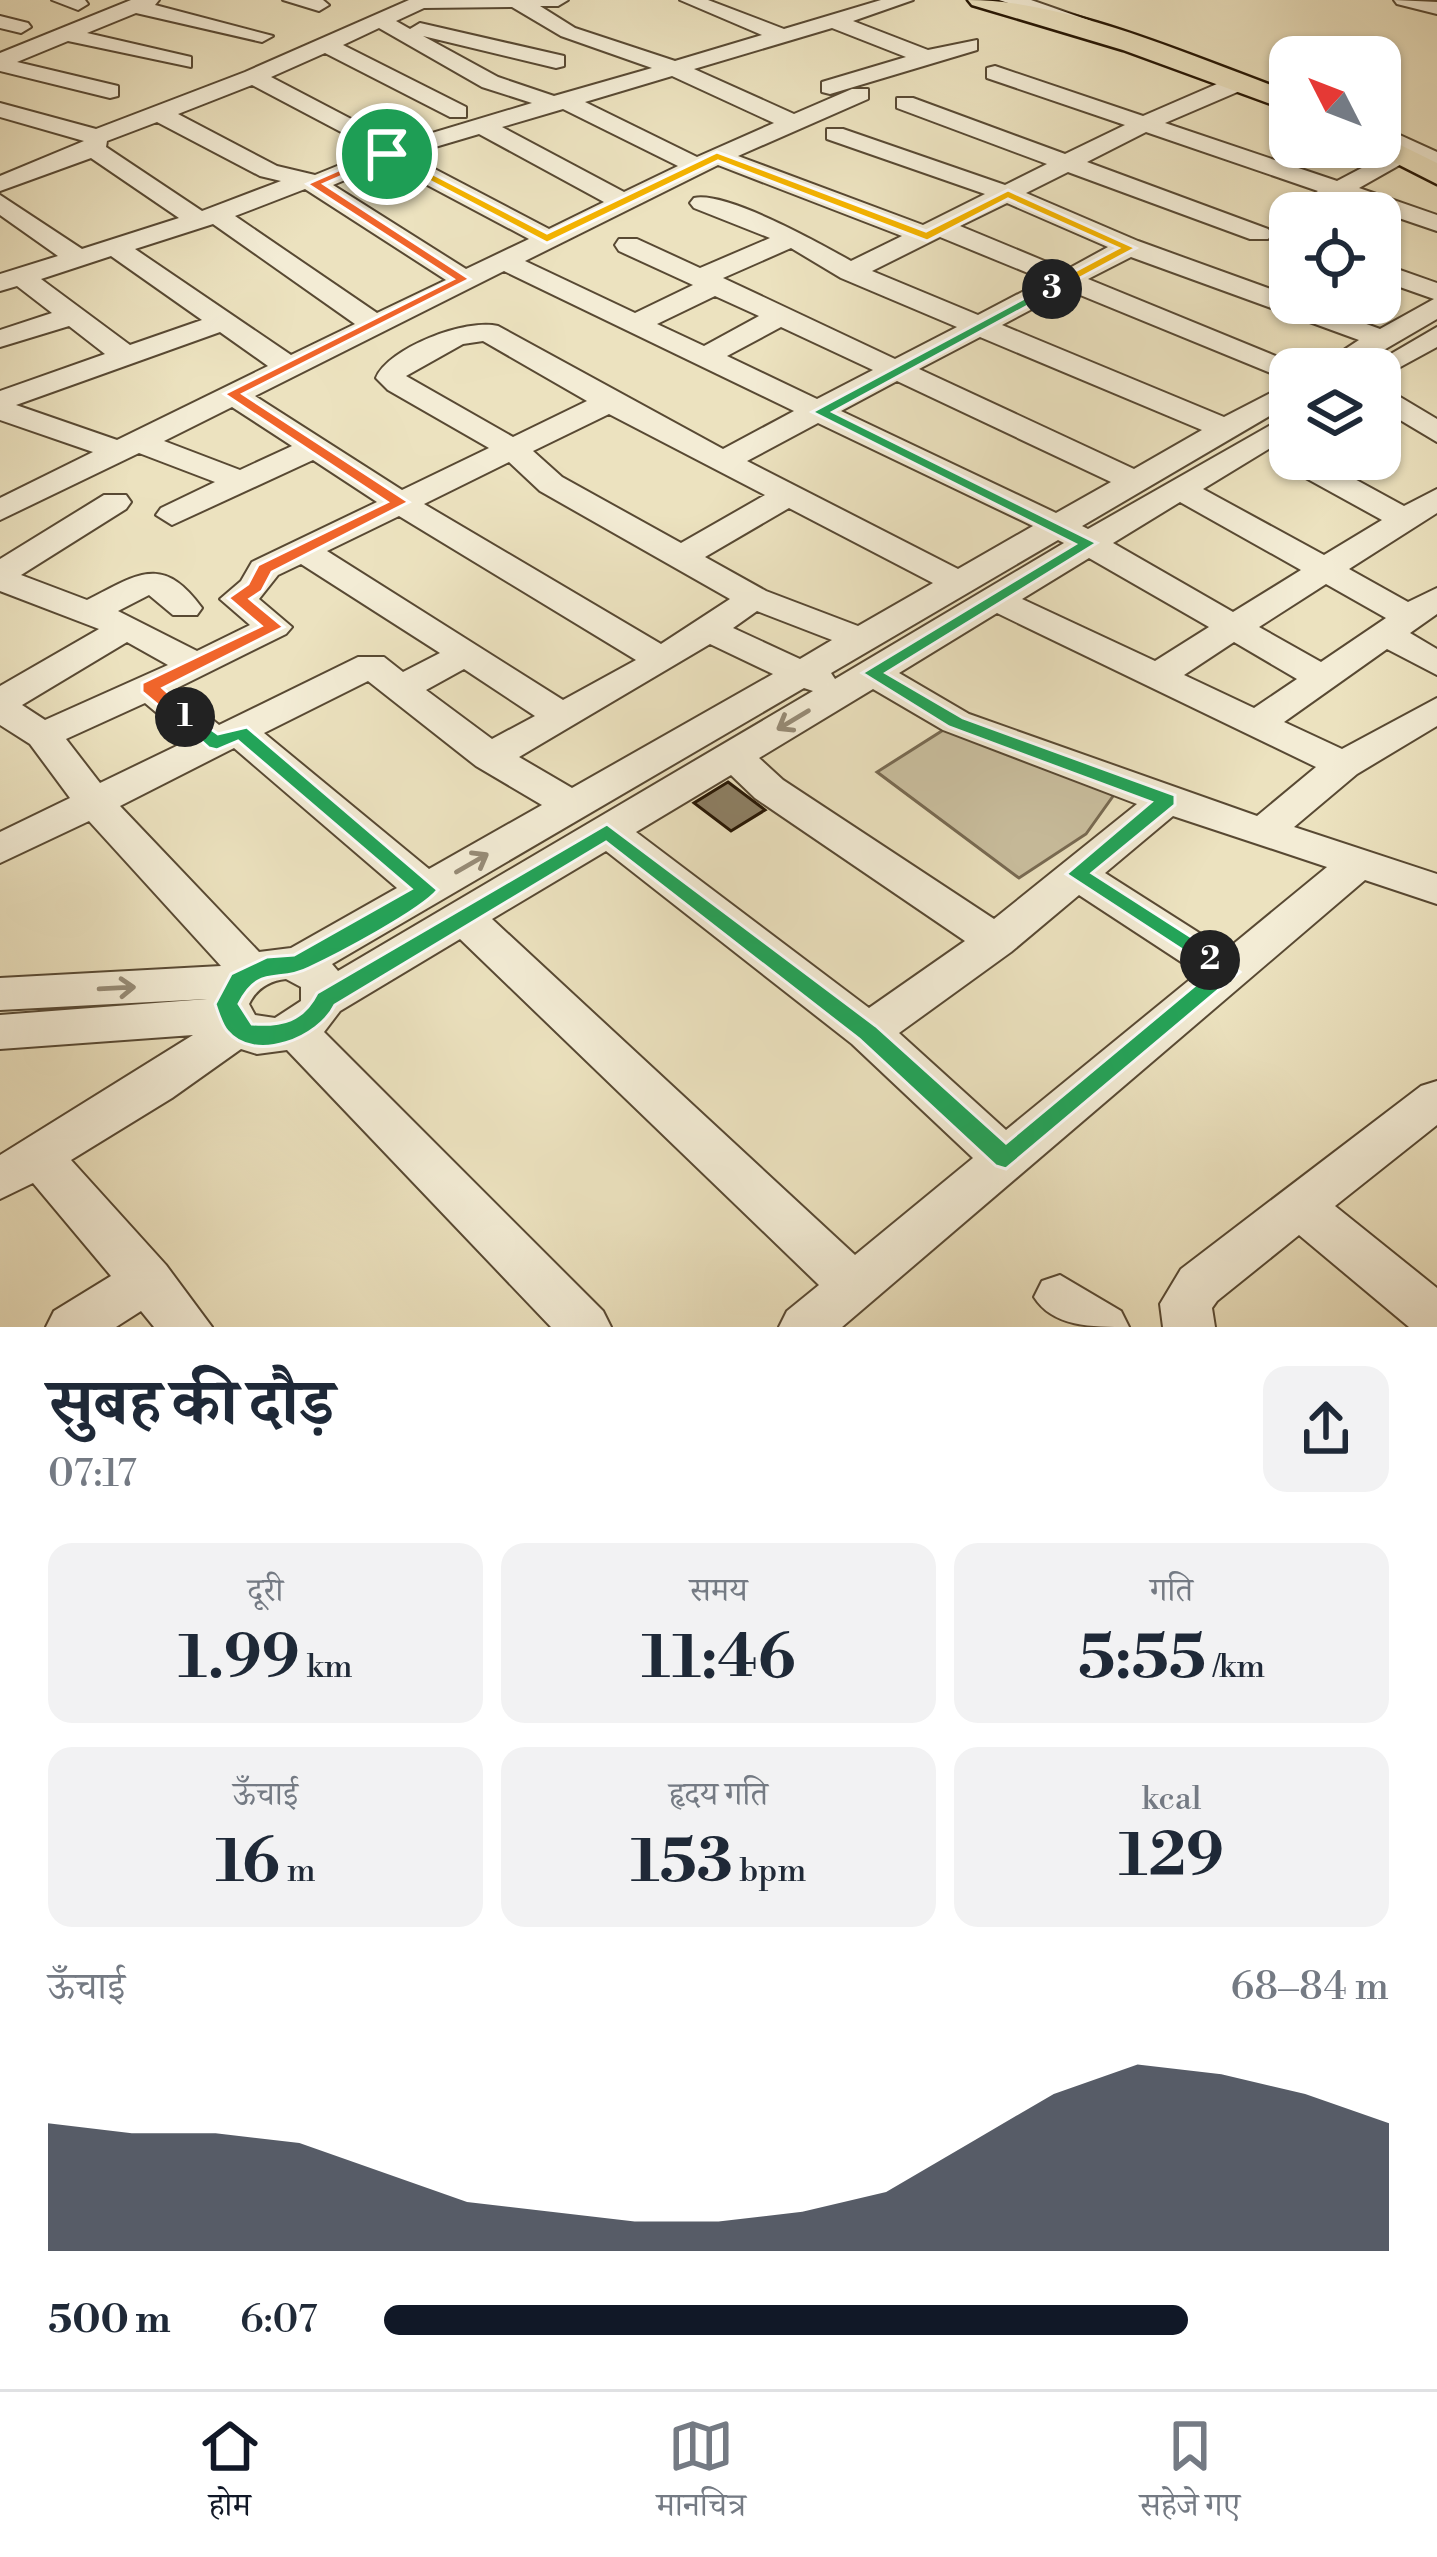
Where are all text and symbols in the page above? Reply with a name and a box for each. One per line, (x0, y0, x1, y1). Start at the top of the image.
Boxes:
north arrow (1269, 36, 1401, 168)
map controls (1269, 36, 1401, 480)
pin (336, 103, 438, 205)
icon: arrive (354, 121, 420, 187)
button: locate (1269, 192, 1401, 324)
pin: 3 (1022, 259, 1082, 319)
text: 3 (1042, 268, 1062, 309)
button: layers (1269, 348, 1401, 480)
pin: 1 (155, 687, 215, 747)
text: 1 (177, 696, 193, 737)
one-way arrow (777, 708, 811, 732)
one-way arrow (454, 851, 489, 875)
pin: 2 (1180, 930, 1240, 990)
text: 2 (1200, 939, 1220, 980)
one-way arrow (97, 976, 136, 999)
text: सुबह की दौड़ (48, 1363, 334, 1446)
button: share (1263, 1366, 1389, 1492)
text: 07:17 (48, 1450, 137, 1499)
text: दूरी (248, 1571, 283, 1612)
text: समय (689, 1571, 748, 1612)
text: गति (1150, 1571, 1193, 1612)
text: 1.99 (178, 1622, 300, 1697)
text: 11:46 (642, 1622, 795, 1697)
text: 5:55 (1078, 1622, 1206, 1697)
text: km (300, 1647, 353, 1688)
text: /km (1206, 1647, 1265, 1688)
text: ऊँचाई (233, 1775, 298, 1816)
text: हृदय गति (669, 1775, 768, 1816)
text: kcal (1142, 1779, 1201, 1820)
text: 129 (1119, 1820, 1224, 1895)
text: 16 (215, 1826, 280, 1901)
text: 153 (631, 1826, 733, 1901)
text: m (280, 1851, 316, 1892)
text: bpm (733, 1851, 806, 1892)
text: ऊँचाई (48, 1963, 125, 2012)
text: 68–84 m (1231, 1963, 1389, 2012)
text: 500 m (48, 2296, 171, 2345)
text: 6:07 (240, 2296, 318, 2345)
tab: होम (197, 2413, 263, 2537)
tab: मानचित्र (656, 2413, 746, 2537)
tab: सहेजे गए (1140, 2413, 1240, 2537)

